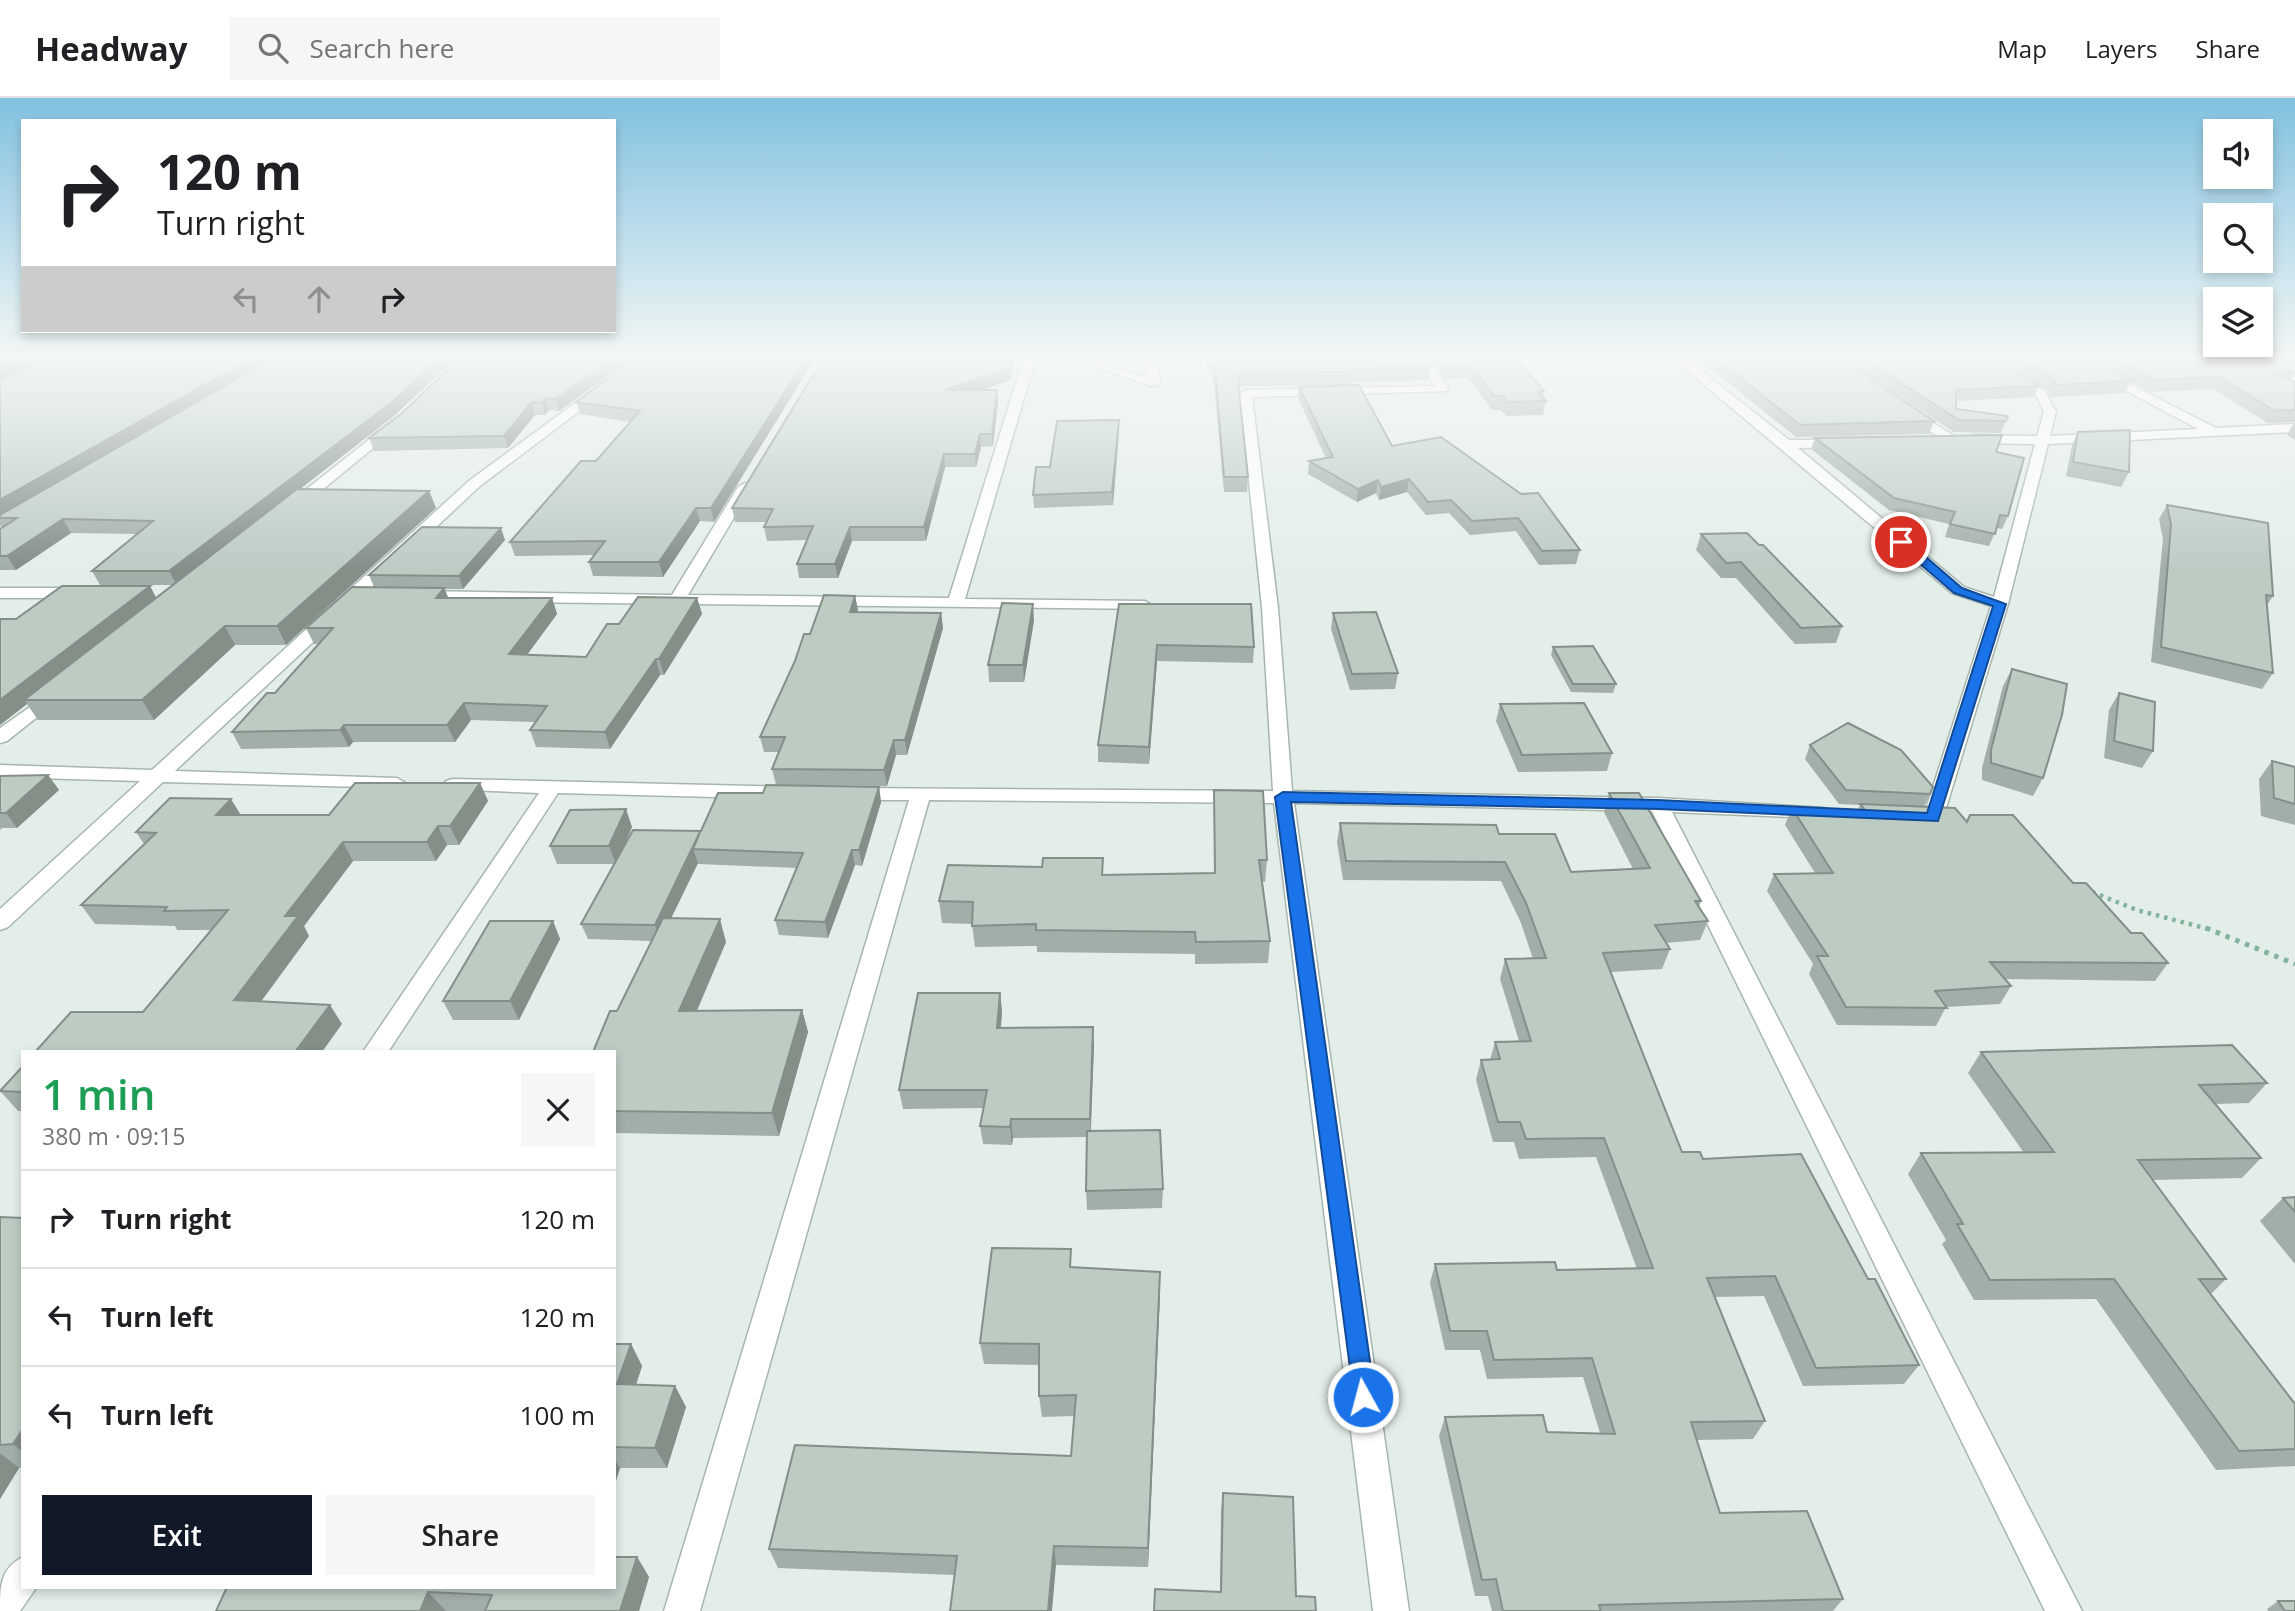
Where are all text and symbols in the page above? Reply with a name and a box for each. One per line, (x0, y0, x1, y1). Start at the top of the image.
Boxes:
search box (230, 17, 720, 80)
text: Headway (35, 26, 188, 71)
icon: search (254, 29, 292, 67)
text: Search here (310, 30, 454, 66)
text: Map (1997, 32, 2047, 65)
text: Layers (2085, 32, 2158, 65)
text: Share (2196, 32, 2260, 65)
map controls (2203, 119, 2273, 357)
button: sound (2203, 119, 2273, 189)
text: 120 m (157, 138, 302, 204)
icon: right (42, 147, 133, 238)
text: Turn right (157, 201, 305, 244)
button: search (2203, 203, 2273, 273)
icon: left (227, 280, 265, 318)
icon: ahead (300, 280, 338, 318)
icon: right (373, 280, 411, 318)
button: layers (2203, 287, 2273, 357)
pin (1871, 512, 1931, 572)
icon: arrive (1882, 523, 1920, 561)
text: 1 min (42, 1065, 155, 1122)
button: close (521, 1073, 595, 1147)
text: 380 m · 09:15 (42, 1120, 185, 1152)
icon: right (42, 1200, 80, 1238)
text: Turn right (101, 1201, 232, 1237)
text: 120 m (520, 1201, 595, 1237)
icon: left (42, 1298, 80, 1336)
text: Turn left (101, 1299, 213, 1335)
text: 120 m (520, 1299, 595, 1335)
position arrow (1326, 1360, 1400, 1434)
icon: left (42, 1396, 80, 1434)
text: Turn left (101, 1397, 213, 1433)
text: 100 m (520, 1397, 595, 1433)
button: Exit (42, 1495, 312, 1575)
button: Share (326, 1495, 595, 1575)

